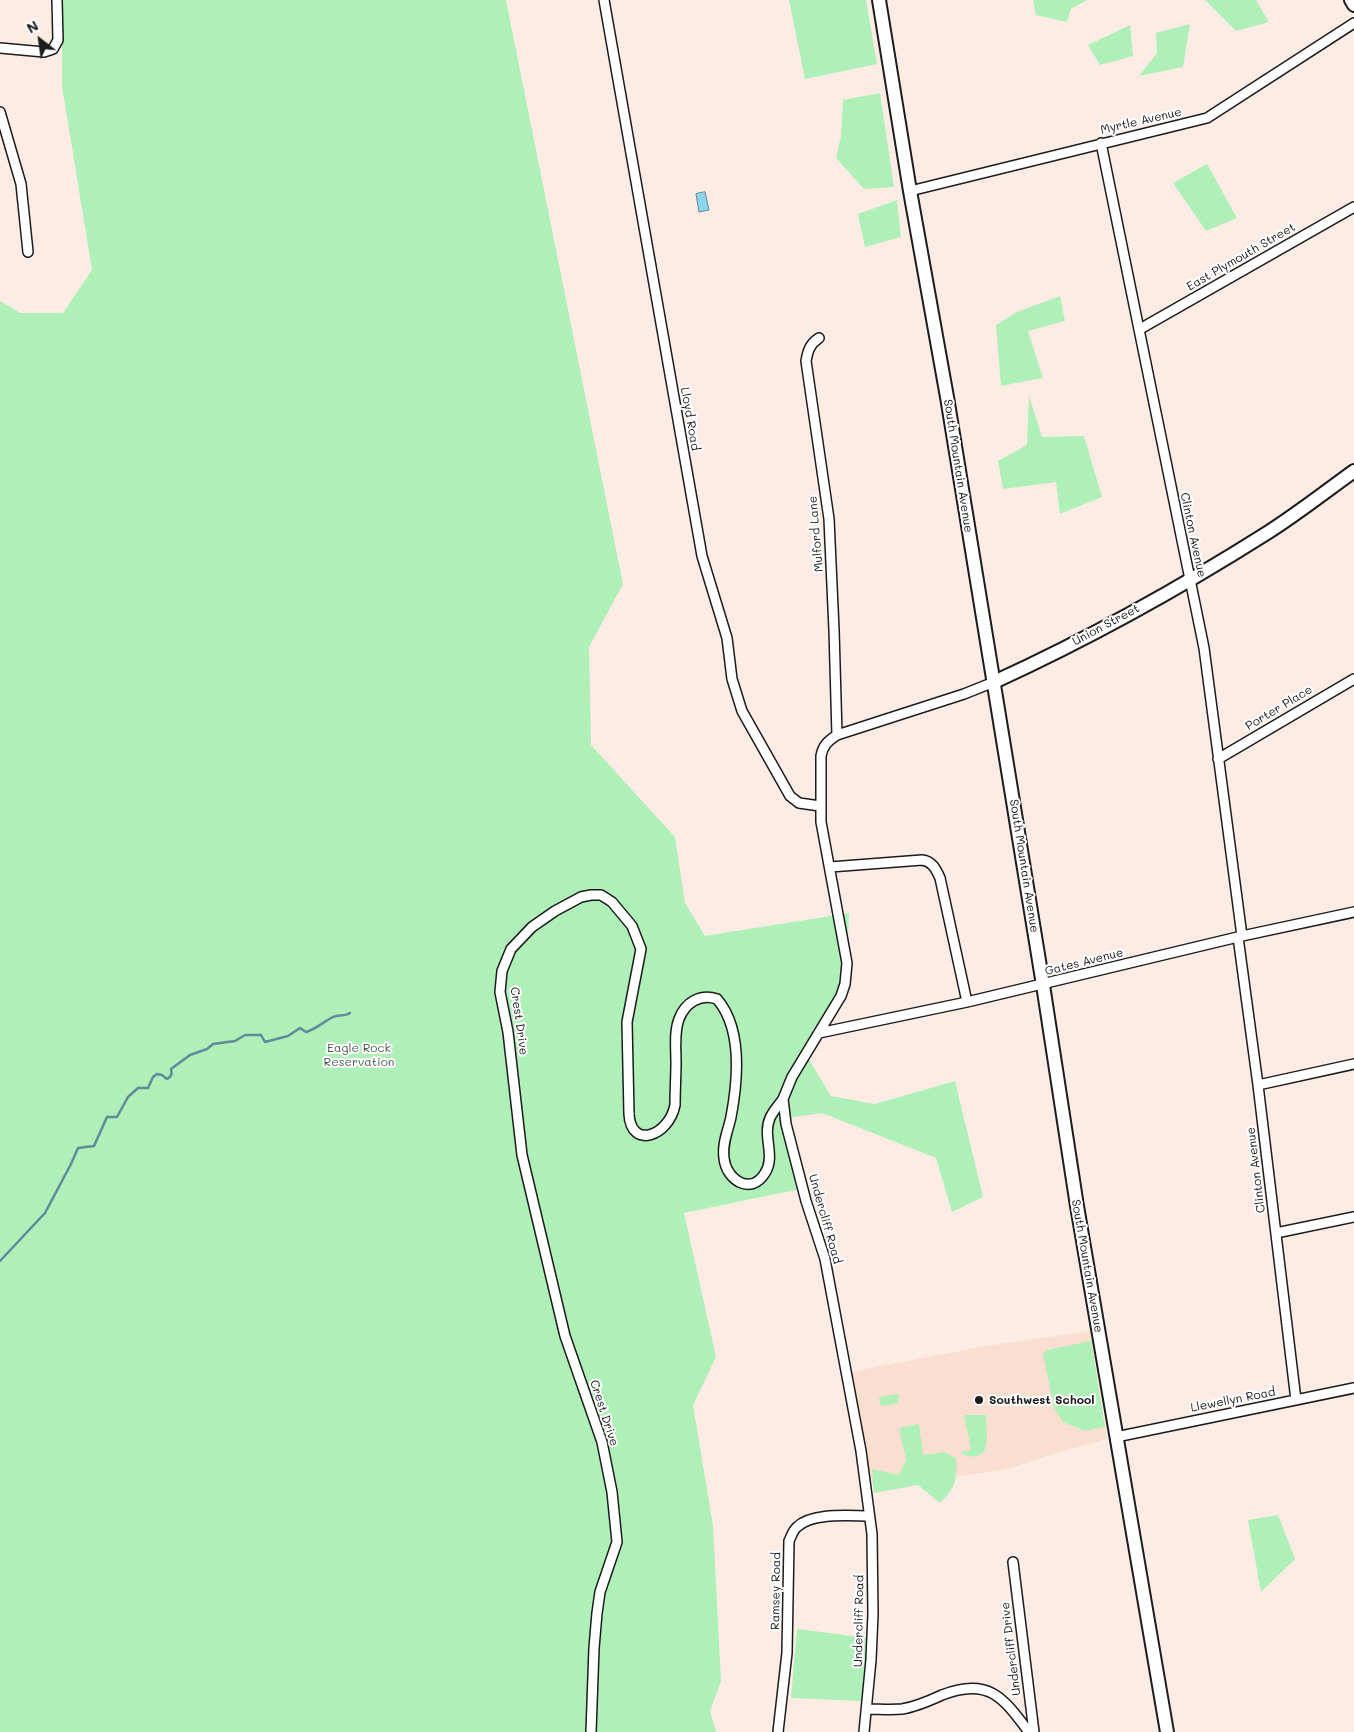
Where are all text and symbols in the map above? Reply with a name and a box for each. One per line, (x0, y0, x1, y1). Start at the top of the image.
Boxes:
north arrow (15, 15, 65, 65)
text: N (23, 16, 42, 37)
street label: Myrtle Avenue (1099, 105, 1183, 137)
street label: East Plymouth Street (1184, 220, 1298, 294)
street label: Lloyd Road (677, 386, 703, 452)
street label: South Mountain Avenue (940, 398, 976, 534)
street label: Clinton Avenue (1177, 491, 1209, 579)
street label: Mulford Lane (806, 495, 826, 573)
street label: Union Street (1070, 601, 1142, 649)
street label: Porter Place (1243, 682, 1315, 734)
street label: South Mountain Avenue (1006, 798, 1042, 934)
street label: Gates Avenue (1043, 945, 1125, 979)
street label: Crest Drive (507, 986, 531, 1056)
park label: Eagle Rock Reservation (324, 1041, 394, 1069)
street label: Clinton Avenue (1244, 1126, 1268, 1214)
street label: Undercliff Road (805, 1173, 845, 1265)
street label: South Mountain Avenue (1068, 1198, 1106, 1334)
street label: Crest Drive (587, 1378, 621, 1448)
street label: Llewellyn Road (1189, 1385, 1277, 1415)
place label: Southwest School (989, 1393, 1095, 1407)
marker: Southwest School (973, 1394, 985, 1406)
street label: Ramsey Road (768, 1552, 784, 1630)
street label: Undercliff Road (851, 1575, 867, 1667)
street label: Undercliff Drive (998, 1601, 1024, 1697)

